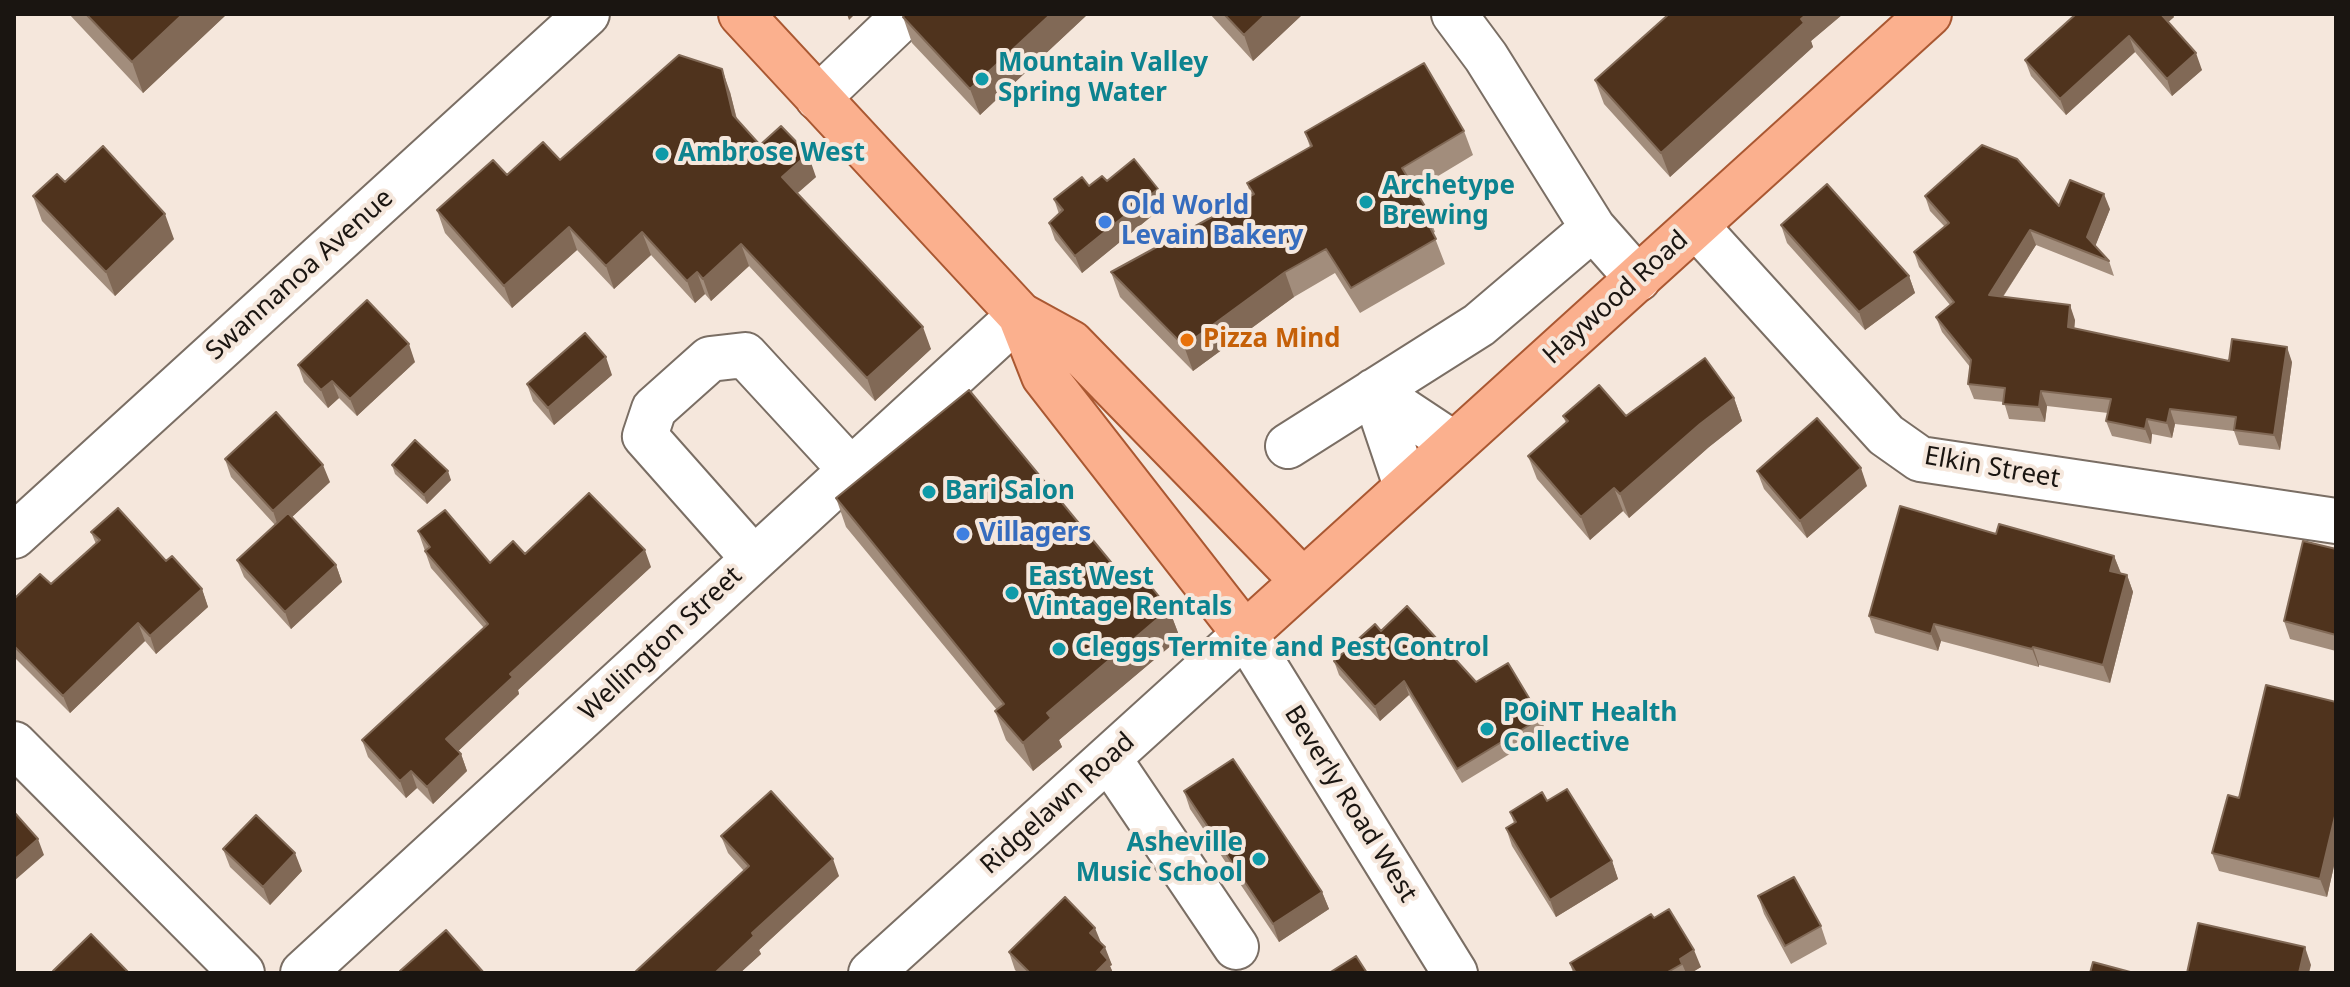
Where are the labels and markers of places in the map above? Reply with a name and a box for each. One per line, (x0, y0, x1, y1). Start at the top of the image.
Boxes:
place label: Mountain Valley Spring Water (998, 48, 1208, 110)
marker: Mountain Valley Spring Water (973, 70, 991, 88)
place label: Ambrose West (678, 138, 865, 170)
marker: Ambrose West (653, 145, 671, 163)
place label: Archetype Brewing (1382, 171, 1515, 232)
place label: Old World Levain Bakery (1121, 191, 1303, 252)
marker: Archetype Brewing (1357, 193, 1375, 211)
marker: Old World Levain Bakery (1096, 213, 1114, 231)
place label: Pizza Mind (1203, 324, 1341, 356)
marker: Pizza Mind (1178, 331, 1196, 349)
place label: Bari Salon (945, 476, 1075, 508)
marker: Bari Salon (920, 483, 938, 501)
place label: Villagers (979, 518, 1091, 550)
marker: Villagers (954, 525, 972, 543)
place label: East West Vintage Rentals (1028, 562, 1232, 624)
marker: East West Vintage Rentals (1003, 584, 1021, 602)
place label: Cleggs Termite and Pest Control (1075, 633, 1489, 665)
marker: Cleggs Termite and Pest Control (1050, 640, 1068, 658)
place label: POiNT Health Collective (1503, 698, 1677, 760)
marker: POiNT Health Collective (1478, 720, 1496, 738)
place label: Asheville Music School (1076, 828, 1243, 890)
marker: Asheville Music School (1250, 850, 1268, 868)

